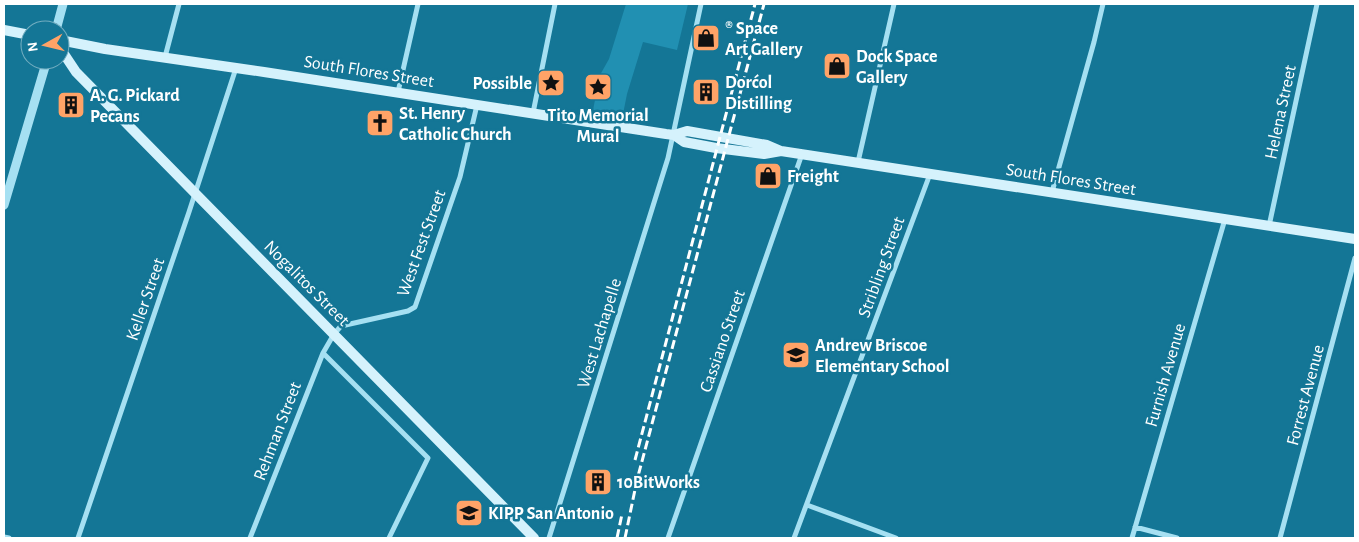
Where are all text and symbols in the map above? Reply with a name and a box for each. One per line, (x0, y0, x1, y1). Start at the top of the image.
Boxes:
north arrow (20, 20, 70, 70)
place label: ® Space Art Gallery (725, 20, 803, 59)
shop icon: ® Space Art Gallery (691, 23, 721, 53)
text: N (26, 41, 41, 52)
place label: Dock Space Gallery (856, 48, 937, 87)
shop icon: Dock Space Gallery (822, 51, 852, 81)
street label: South Flores Street (303, 53, 435, 91)
street label: Helena Street (1262, 63, 1300, 161)
place icon: Possible (536, 68, 566, 98)
place icon: Tito Memorial Mural (583, 72, 613, 102)
place label: Dorćol Distilling (725, 74, 793, 113)
place label: Possible (473, 75, 532, 93)
building icon: Dorćol Distilling (691, 77, 721, 107)
place label: A. G. Pickard Pecans (90, 87, 180, 126)
building icon: A. G. Pickard Pecans (56, 90, 86, 120)
place label: St. Henry Catholic Church (399, 105, 512, 144)
place label: Tito Memorial Mural (547, 107, 649, 146)
church icon: St. Henry Catholic Church (365, 108, 395, 138)
shop icon: Freight (753, 161, 783, 191)
street label: South Flores Street (1005, 161, 1137, 199)
place label: Freight (787, 168, 839, 186)
street label: West Fest Street (394, 187, 450, 299)
street label: Stribling Street (855, 214, 909, 320)
street label: Nogalitos Street (260, 237, 353, 330)
street label: Keller Street (123, 255, 169, 343)
street label: West Lachapelle (575, 276, 625, 390)
street label: Cassiano Street (697, 288, 749, 395)
street label: Furnish Avenue (1143, 321, 1189, 429)
place label: Andrew Briscoe Elementary School (815, 337, 950, 376)
school or university icon: Andrew Briscoe Elementary School (781, 340, 811, 370)
street label: Forrest Avenue (1284, 343, 1328, 448)
street label: Rehman Street (251, 379, 305, 483)
building icon: 10BitWorks (583, 467, 613, 497)
place label: 10BitWorks (617, 474, 700, 492)
school or university icon: KIPP San Antonio (454, 498, 484, 528)
place label: KIPP San Antonio (488, 505, 614, 523)

